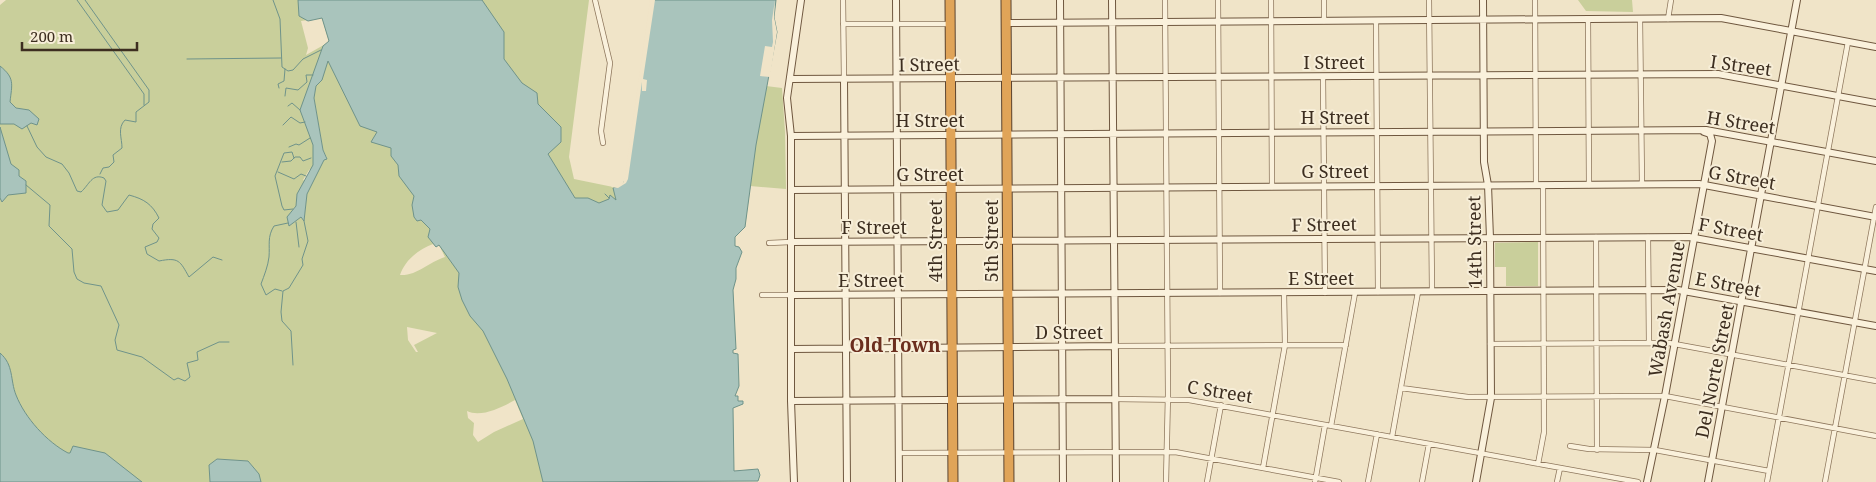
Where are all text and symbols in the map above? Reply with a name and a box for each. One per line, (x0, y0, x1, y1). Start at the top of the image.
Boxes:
scale bar (22, 20, 138, 52)
text: 200 m (30, 26, 73, 46)
street label: I Street (1709, 49, 1773, 81)
street label: I Street (1303, 50, 1365, 74)
street label: I Street (898, 51, 960, 77)
street label: H Street (1300, 105, 1370, 129)
street label: H Street (1705, 105, 1777, 139)
street label: H Street (895, 108, 965, 132)
street label: G Street (1301, 159, 1369, 183)
street label: G Street (1707, 159, 1777, 195)
street label: G Street (896, 162, 964, 186)
street label: 14th Street (1461, 195, 1487, 289)
street label: 4th Street (923, 200, 947, 282)
street label: 5th Street (979, 200, 1003, 282)
street label: F Street (1291, 211, 1357, 237)
street label: F Street (1697, 211, 1765, 247)
street label: F Street (841, 215, 907, 239)
street label: Wabash Avenue (1642, 239, 1690, 379)
street label: E Street (1288, 266, 1354, 290)
street label: E Street (1693, 266, 1763, 302)
street label: E Street (838, 268, 904, 292)
street label: Del Norte Street (1689, 302, 1739, 440)
street label: D Street (1035, 320, 1103, 344)
district label: Old Town (849, 332, 941, 358)
street label: C Street (1186, 374, 1254, 408)

